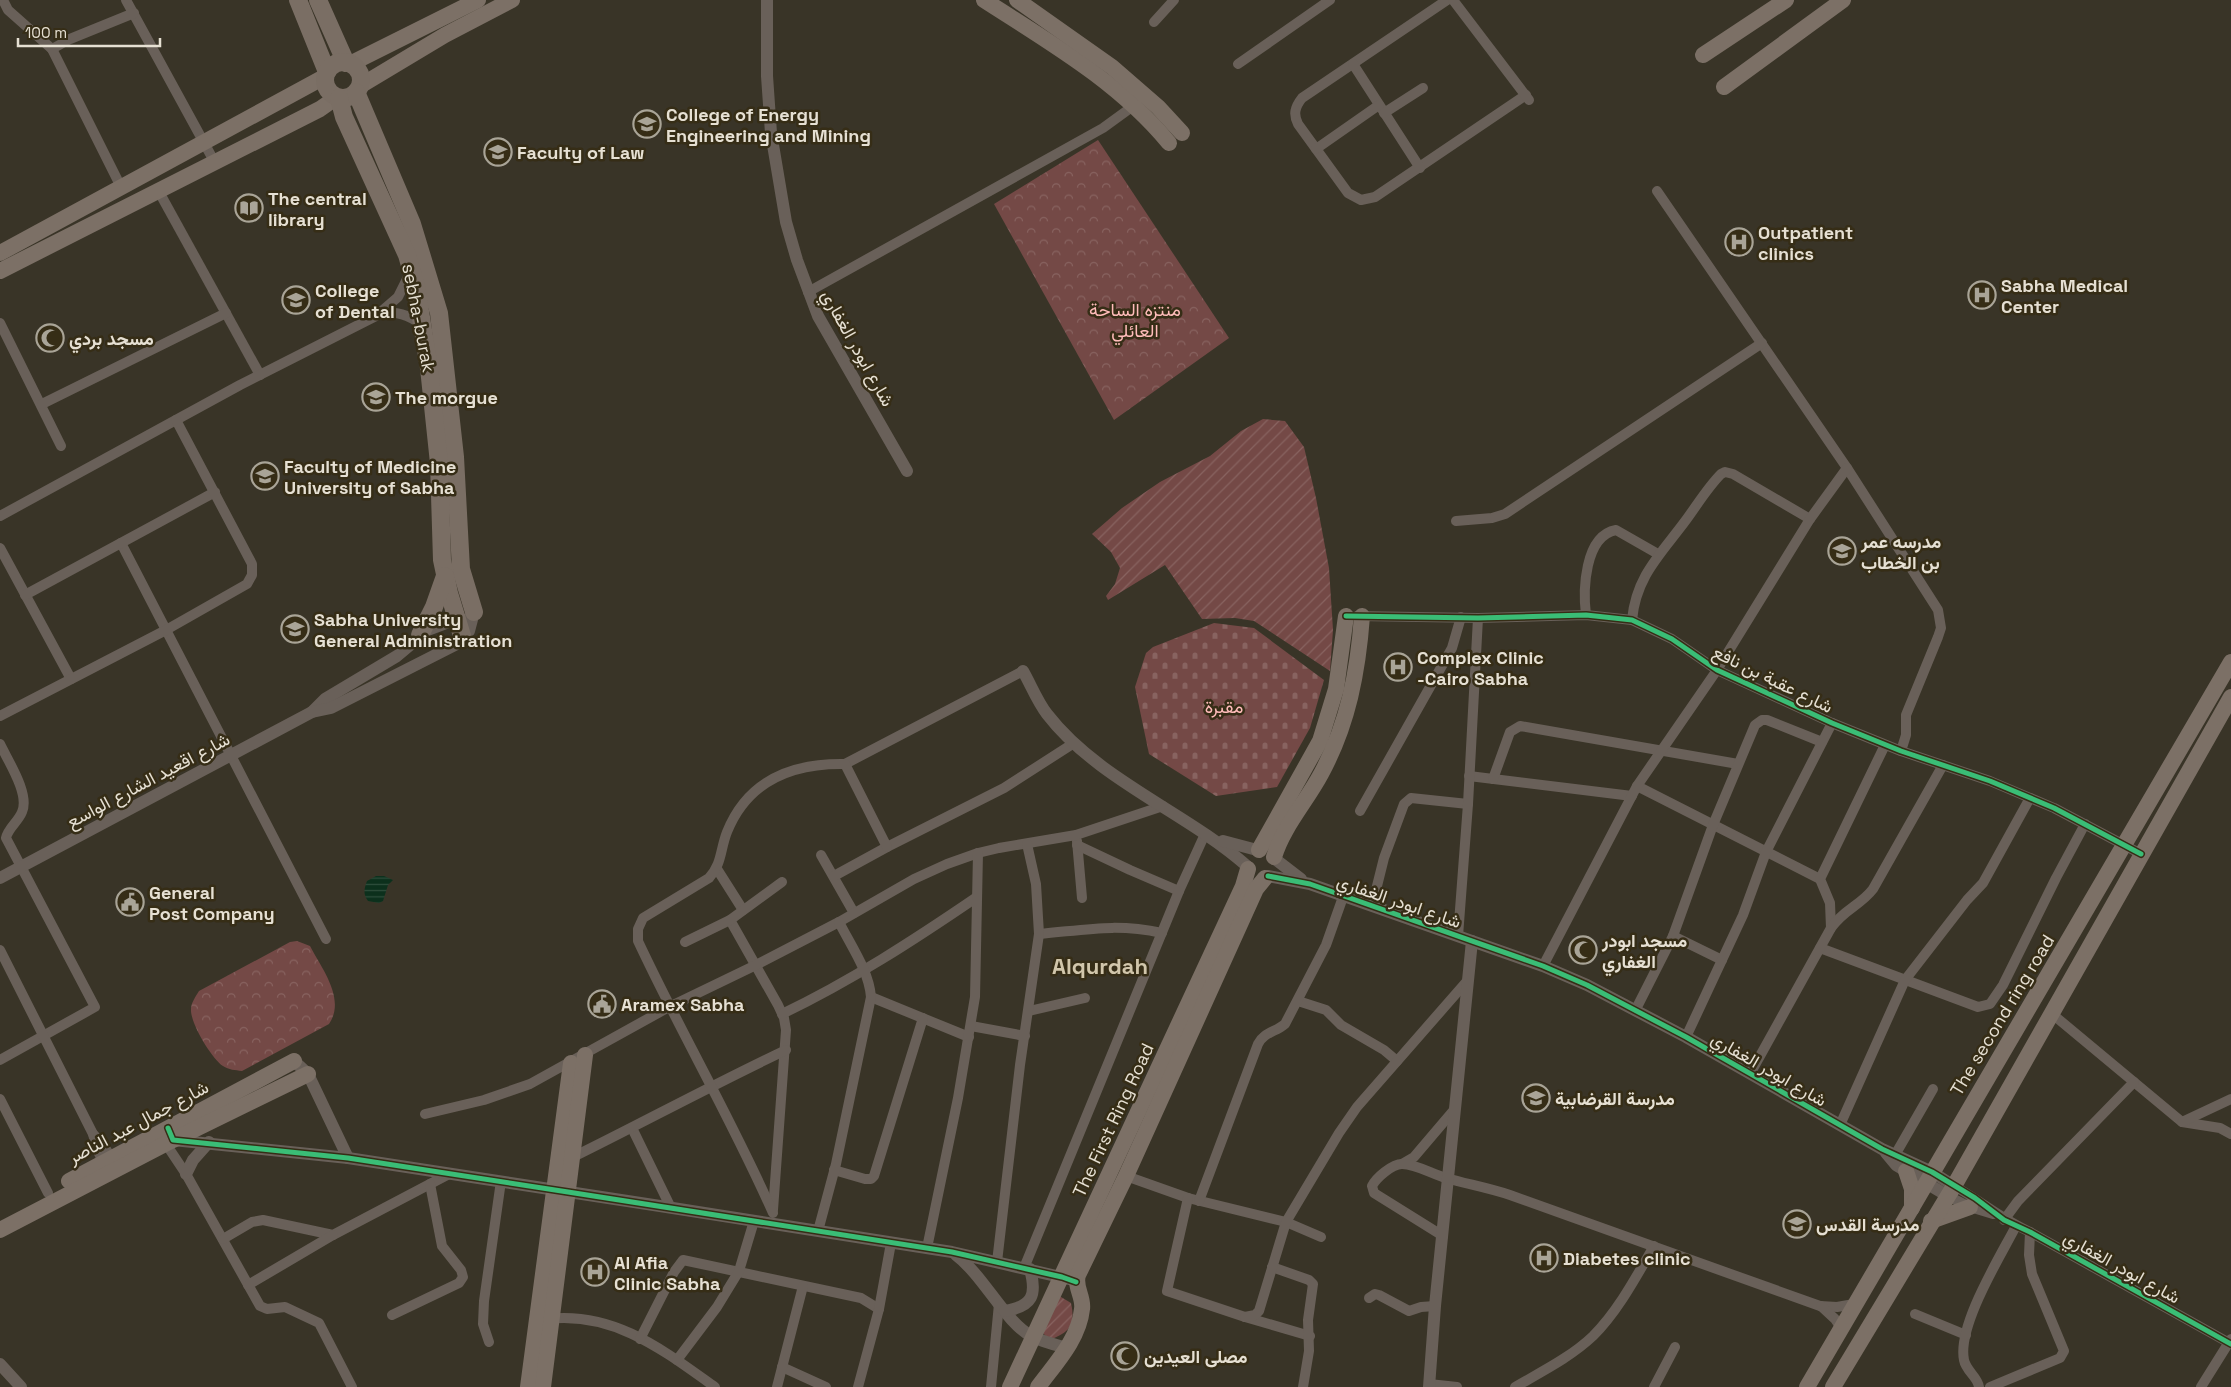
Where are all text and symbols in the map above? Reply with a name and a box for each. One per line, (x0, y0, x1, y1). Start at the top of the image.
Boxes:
scale bar (18, 15, 160, 47)
text: 100 m (25, 23, 67, 42)
place label: College of Energy Engineering and Mining (666, 103, 871, 147)
school or university icon: College of Energy Engineering and Mining (632, 109, 662, 139)
school or university icon: Faculty of Law (483, 137, 513, 167)
place label: Faculty of Law (517, 141, 644, 164)
place label: The central library (268, 187, 367, 231)
library icon: The central library (234, 193, 264, 223)
place label: Outpatient clinics (1758, 221, 1853, 265)
hospital icon: Outpatient clinics (1724, 227, 1754, 257)
street label: sebha-burak (397, 262, 441, 375)
place label: Sabha Medical Center (2001, 274, 2128, 318)
place label: College of Dental (315, 279, 395, 323)
hospital icon: Sabha Medical Center (1967, 280, 1997, 310)
school or university icon: College of Dental (281, 285, 311, 315)
street label: شارع ابودر الغفاري (813, 286, 900, 412)
park label: منتزه الساحة العائلي (1089, 298, 1181, 346)
mosque icon: مسجد بردي (35, 323, 65, 353)
place label: مسجد بردي (69, 327, 154, 354)
school or university icon: The morgue (361, 382, 391, 412)
place label: The morgue (395, 386, 498, 409)
place label: Faculty of Medicine University of Sabha (284, 455, 456, 499)
school or university icon: Faculty of Medicine University of Sabha (250, 461, 280, 491)
place label: مدرسه عمر بن الخطاب (1860, 530, 1941, 574)
school or university icon: مدرسه عمر بن الخطاب (1827, 536, 1857, 566)
place label: Sabha University General Administration (314, 608, 512, 652)
school or university icon: Sabha University General Administration (280, 614, 310, 644)
street label: شارع عقبة بن نافع (1709, 640, 1837, 719)
place label: Complex Clinic -Cairo Sabha (1417, 646, 1544, 690)
hospital icon: Complex Clinic -Cairo Sabha (1383, 652, 1413, 682)
park label: مقبرة (1205, 695, 1243, 718)
street label: شارع اقعيد الشارع الواسع (62, 727, 234, 834)
street label: شارع ابودر الغفاري (1333, 869, 1464, 937)
place label: General Post Company (149, 881, 275, 925)
public building icon: General Post Company (115, 887, 145, 917)
place label: مسجد ابودر الغفاري (1601, 929, 1688, 977)
street label: The second ring road (1945, 930, 2059, 1100)
mosque icon: مسجد ابودر الغفاري (1568, 935, 1598, 965)
district label: Alqurdah (1052, 952, 1148, 980)
public building icon: Aramex Sabha (587, 989, 617, 1019)
place label: Aramex Sabha (621, 993, 745, 1016)
street label: شارع ابودر الغفاري (1705, 1027, 1831, 1115)
street label: The First Ring Road (1067, 1039, 1159, 1201)
street label: شارع جمال عبد الناصر (63, 1075, 213, 1170)
school or university icon: مدرسة القرضابية (1521, 1083, 1551, 1113)
place label: مدرسة القرضابية (1555, 1087, 1675, 1110)
school or university icon: مدرسة القدس (1782, 1209, 1812, 1239)
place label: مدرسة القدس (1816, 1213, 1920, 1236)
street label: شارع ابودر الغفاري (2058, 1225, 2184, 1312)
hospital icon: Diabetes clinic (1529, 1243, 1559, 1273)
place label: Diabetes clinic (1563, 1247, 1691, 1270)
place label: Al Afia Clinic Sabha (614, 1251, 721, 1295)
hospital icon: Al Afia Clinic Sabha (580, 1257, 610, 1287)
mosque icon: مصلى العيدين (1110, 1341, 1140, 1371)
place label: مصلى العيدين (1144, 1345, 1248, 1368)

